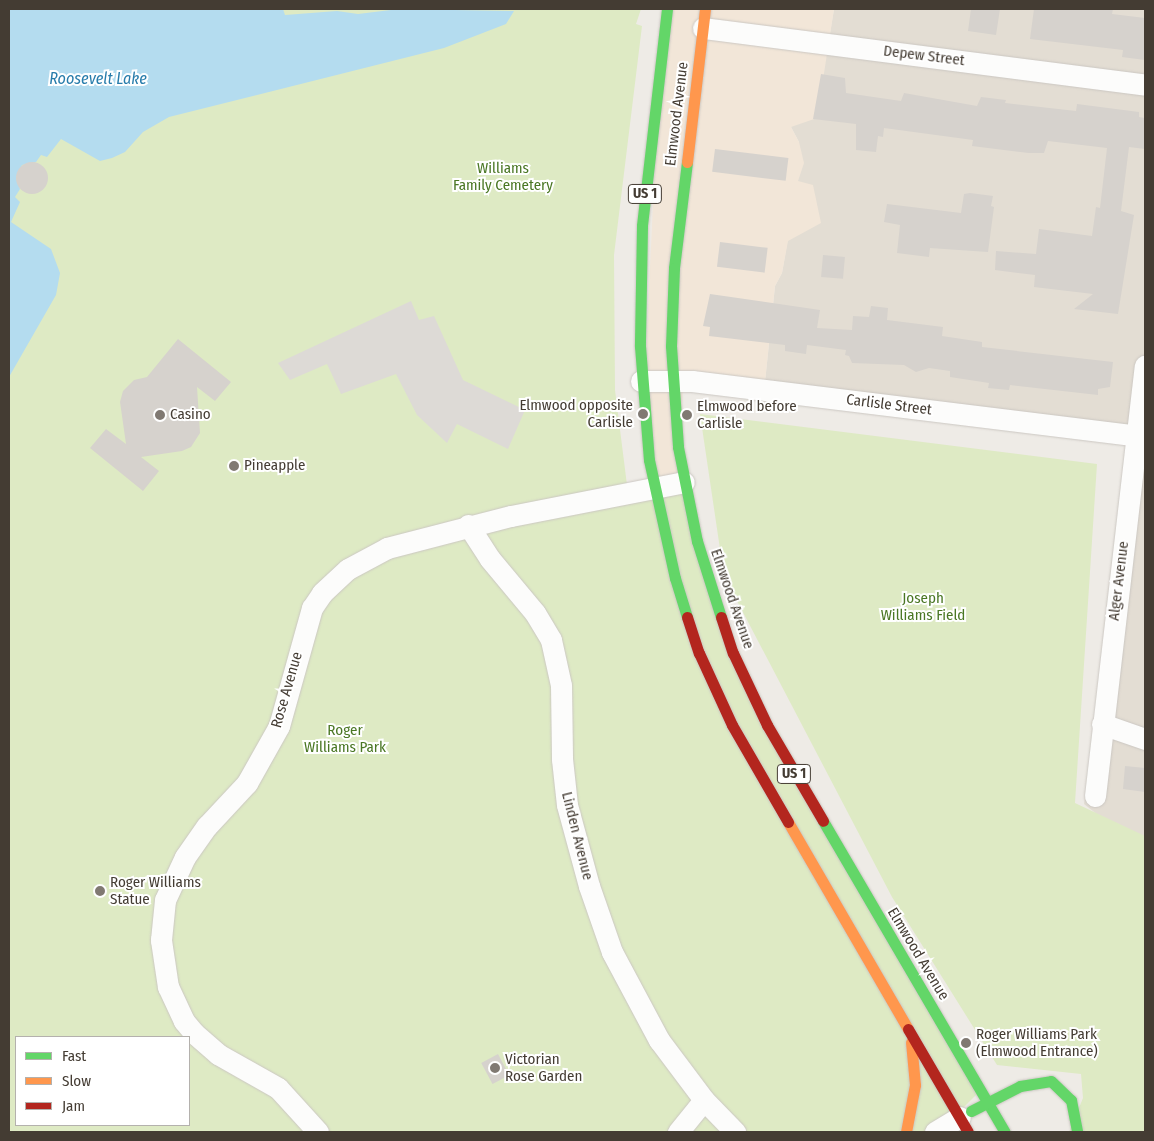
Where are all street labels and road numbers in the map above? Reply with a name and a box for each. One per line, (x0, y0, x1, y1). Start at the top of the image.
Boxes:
street label: Depew Street (882, 42, 966, 70)
street label: Elmwood Avenue (662, 61, 692, 167)
road number: US 1 (628, 182, 662, 205)
street label: Carlisle Street (845, 391, 933, 419)
street label: Alger Avenue (1105, 540, 1133, 622)
street label: Elmwood Avenue (706, 547, 758, 651)
street label: Rose Avenue (268, 650, 306, 730)
road number: US 1 (776, 762, 812, 786)
street label: Linden Avenue (557, 790, 597, 882)
street label: Elmwood Avenue (883, 905, 953, 1003)

